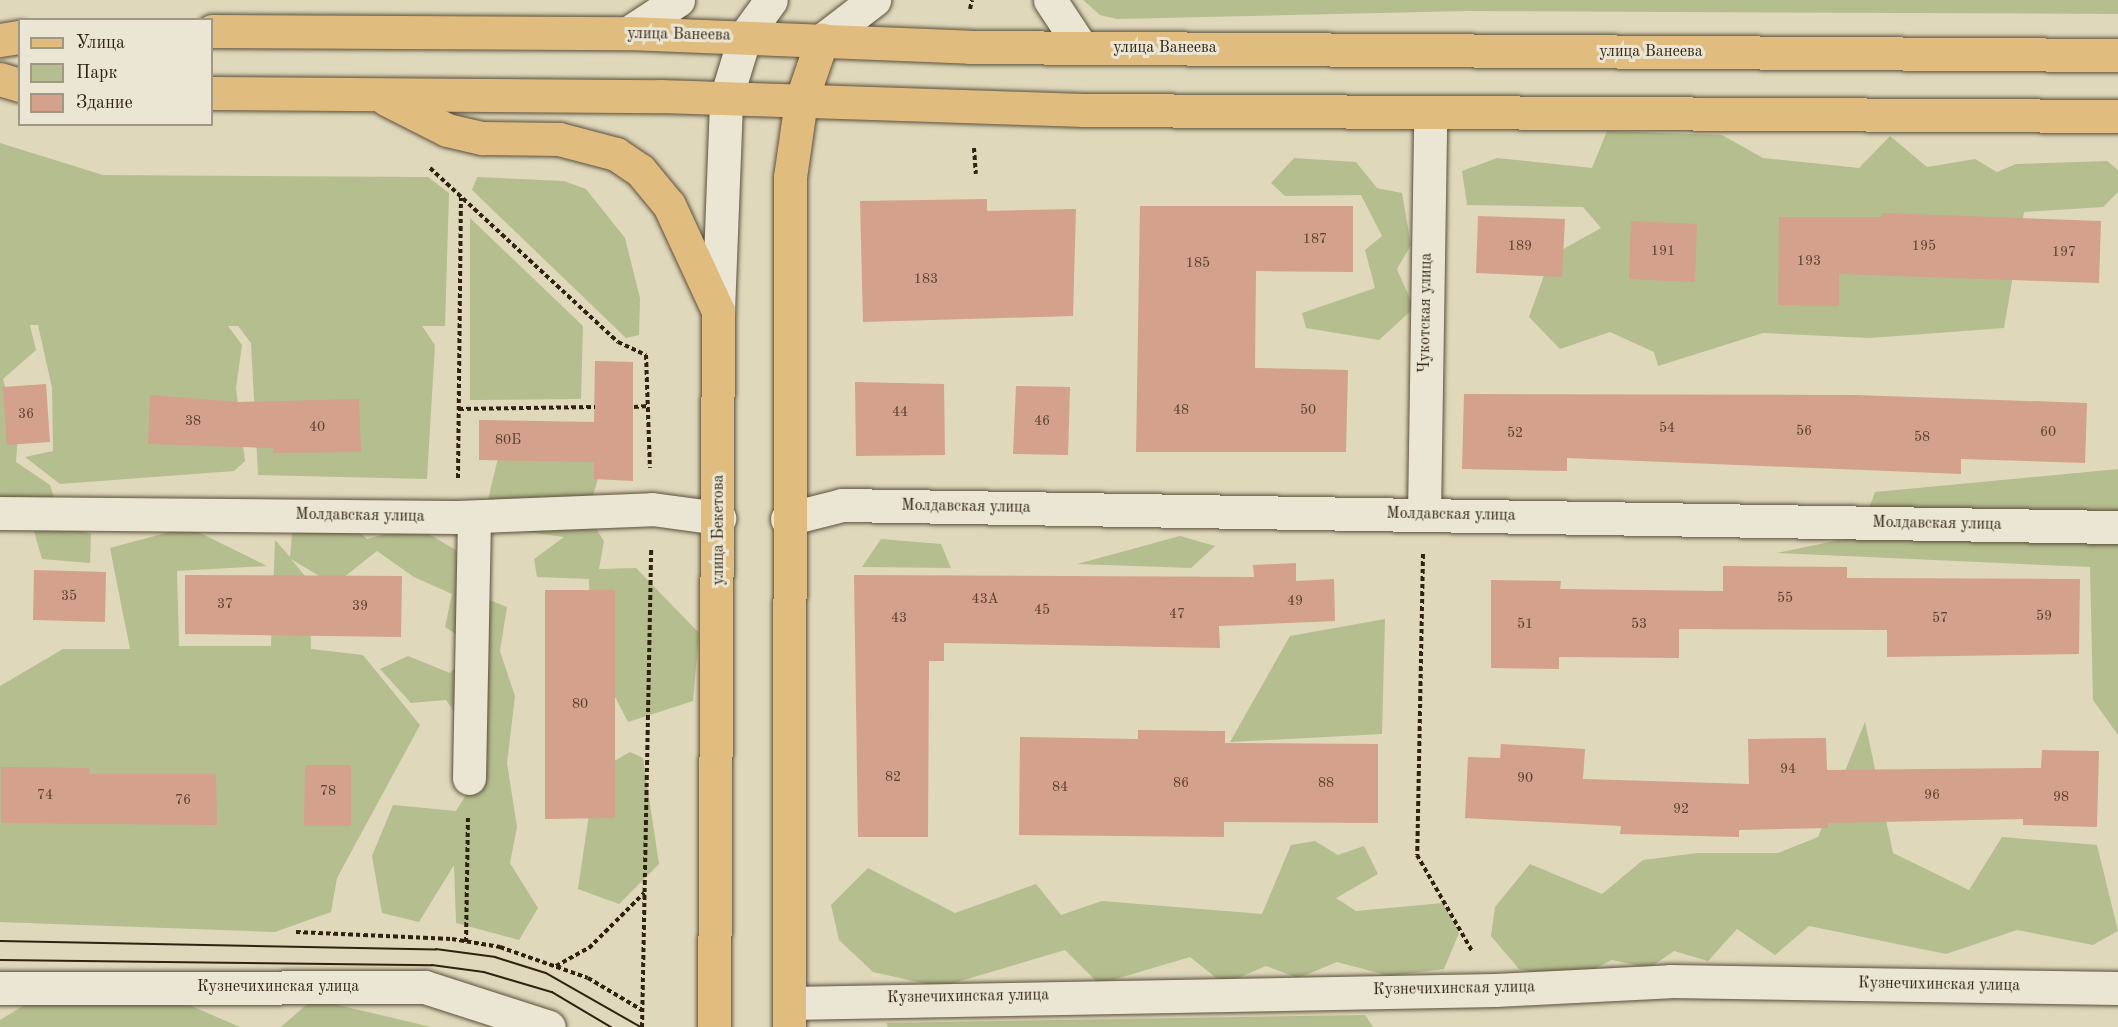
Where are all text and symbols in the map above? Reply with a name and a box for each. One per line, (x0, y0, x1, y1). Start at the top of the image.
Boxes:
legend (18, 18, 213, 126)
street label: улица Ванеева (627, 24, 731, 46)
text: Улица (76, 34, 125, 52)
street label: улица Ванеева (1113, 38, 1217, 58)
street label: улица Ванеева (1599, 42, 1703, 62)
text: Парк (76, 64, 117, 82)
text: Здание (76, 94, 133, 112)
house number: 187 (1303, 231, 1327, 247)
house number: 189 (1508, 238, 1532, 254)
house number: 195 (1912, 238, 1936, 254)
house number: 191 (1651, 243, 1675, 259)
house number: 197 (2052, 244, 2076, 260)
street label: Чукотская улица (1415, 253, 1437, 373)
house number: 193 (1797, 253, 1821, 269)
house number: 185 (1186, 255, 1210, 271)
house number: 183 (914, 271, 938, 287)
house number: 48 (1173, 402, 1189, 418)
house number: 50 (1300, 402, 1316, 418)
house number: 44 (892, 404, 908, 420)
house number: 36 (18, 406, 34, 422)
house number: 38 (185, 413, 201, 429)
house number: 46 (1034, 413, 1050, 429)
house number: 40 (309, 419, 325, 435)
house number: 54 (1659, 420, 1675, 436)
house number: 56 (1796, 423, 1812, 439)
house number: 60 (2040, 424, 2056, 440)
house number: 52 (1507, 425, 1523, 441)
house number: 58 (1914, 429, 1930, 445)
house number: 80Б (495, 432, 521, 448)
street label: улица Бекетова (709, 475, 729, 585)
street label: Молдавская улица (901, 496, 1031, 518)
street label: Молдавская улица (1386, 504, 1516, 526)
street label: Молдавская улица (295, 505, 425, 527)
street label: Молдавская улица (1872, 513, 2002, 535)
house number: 35 (61, 588, 77, 604)
house number: 55 (1777, 590, 1793, 606)
house number: 43А (972, 591, 998, 607)
house number: 49 (1287, 593, 1303, 609)
house number: 37 (217, 596, 233, 612)
house number: 39 (352, 598, 368, 614)
house number: 45 (1034, 602, 1050, 618)
house number: 47 (1169, 606, 1185, 622)
house number: 59 (2036, 608, 2052, 624)
house number: 43 (891, 610, 907, 626)
house number: 57 (1932, 610, 1948, 626)
house number: 51 (1517, 616, 1533, 632)
house number: 53 (1631, 616, 1647, 632)
house number: 80 (572, 696, 588, 712)
house number: 94 (1780, 761, 1796, 777)
house number: 82 (885, 769, 901, 785)
house number: 90 (1517, 770, 1533, 786)
house number: 86 (1173, 775, 1189, 791)
house number: 88 (1318, 775, 1334, 791)
house number: 84 (1052, 779, 1068, 795)
house number: 78 (320, 783, 336, 799)
house number: 74 (37, 787, 53, 803)
house number: 96 (1924, 787, 1940, 803)
house number: 98 (2053, 789, 2069, 805)
house number: 76 (175, 792, 191, 808)
house number: 92 (1673, 801, 1689, 817)
street label: Кузнечихинская улица (1858, 974, 2020, 996)
street label: Кузнечихинская улица (197, 977, 359, 997)
street label: Кузнечихинская улица (1373, 978, 1535, 1000)
street label: Кузнечихинская улица (887, 986, 1049, 1008)

